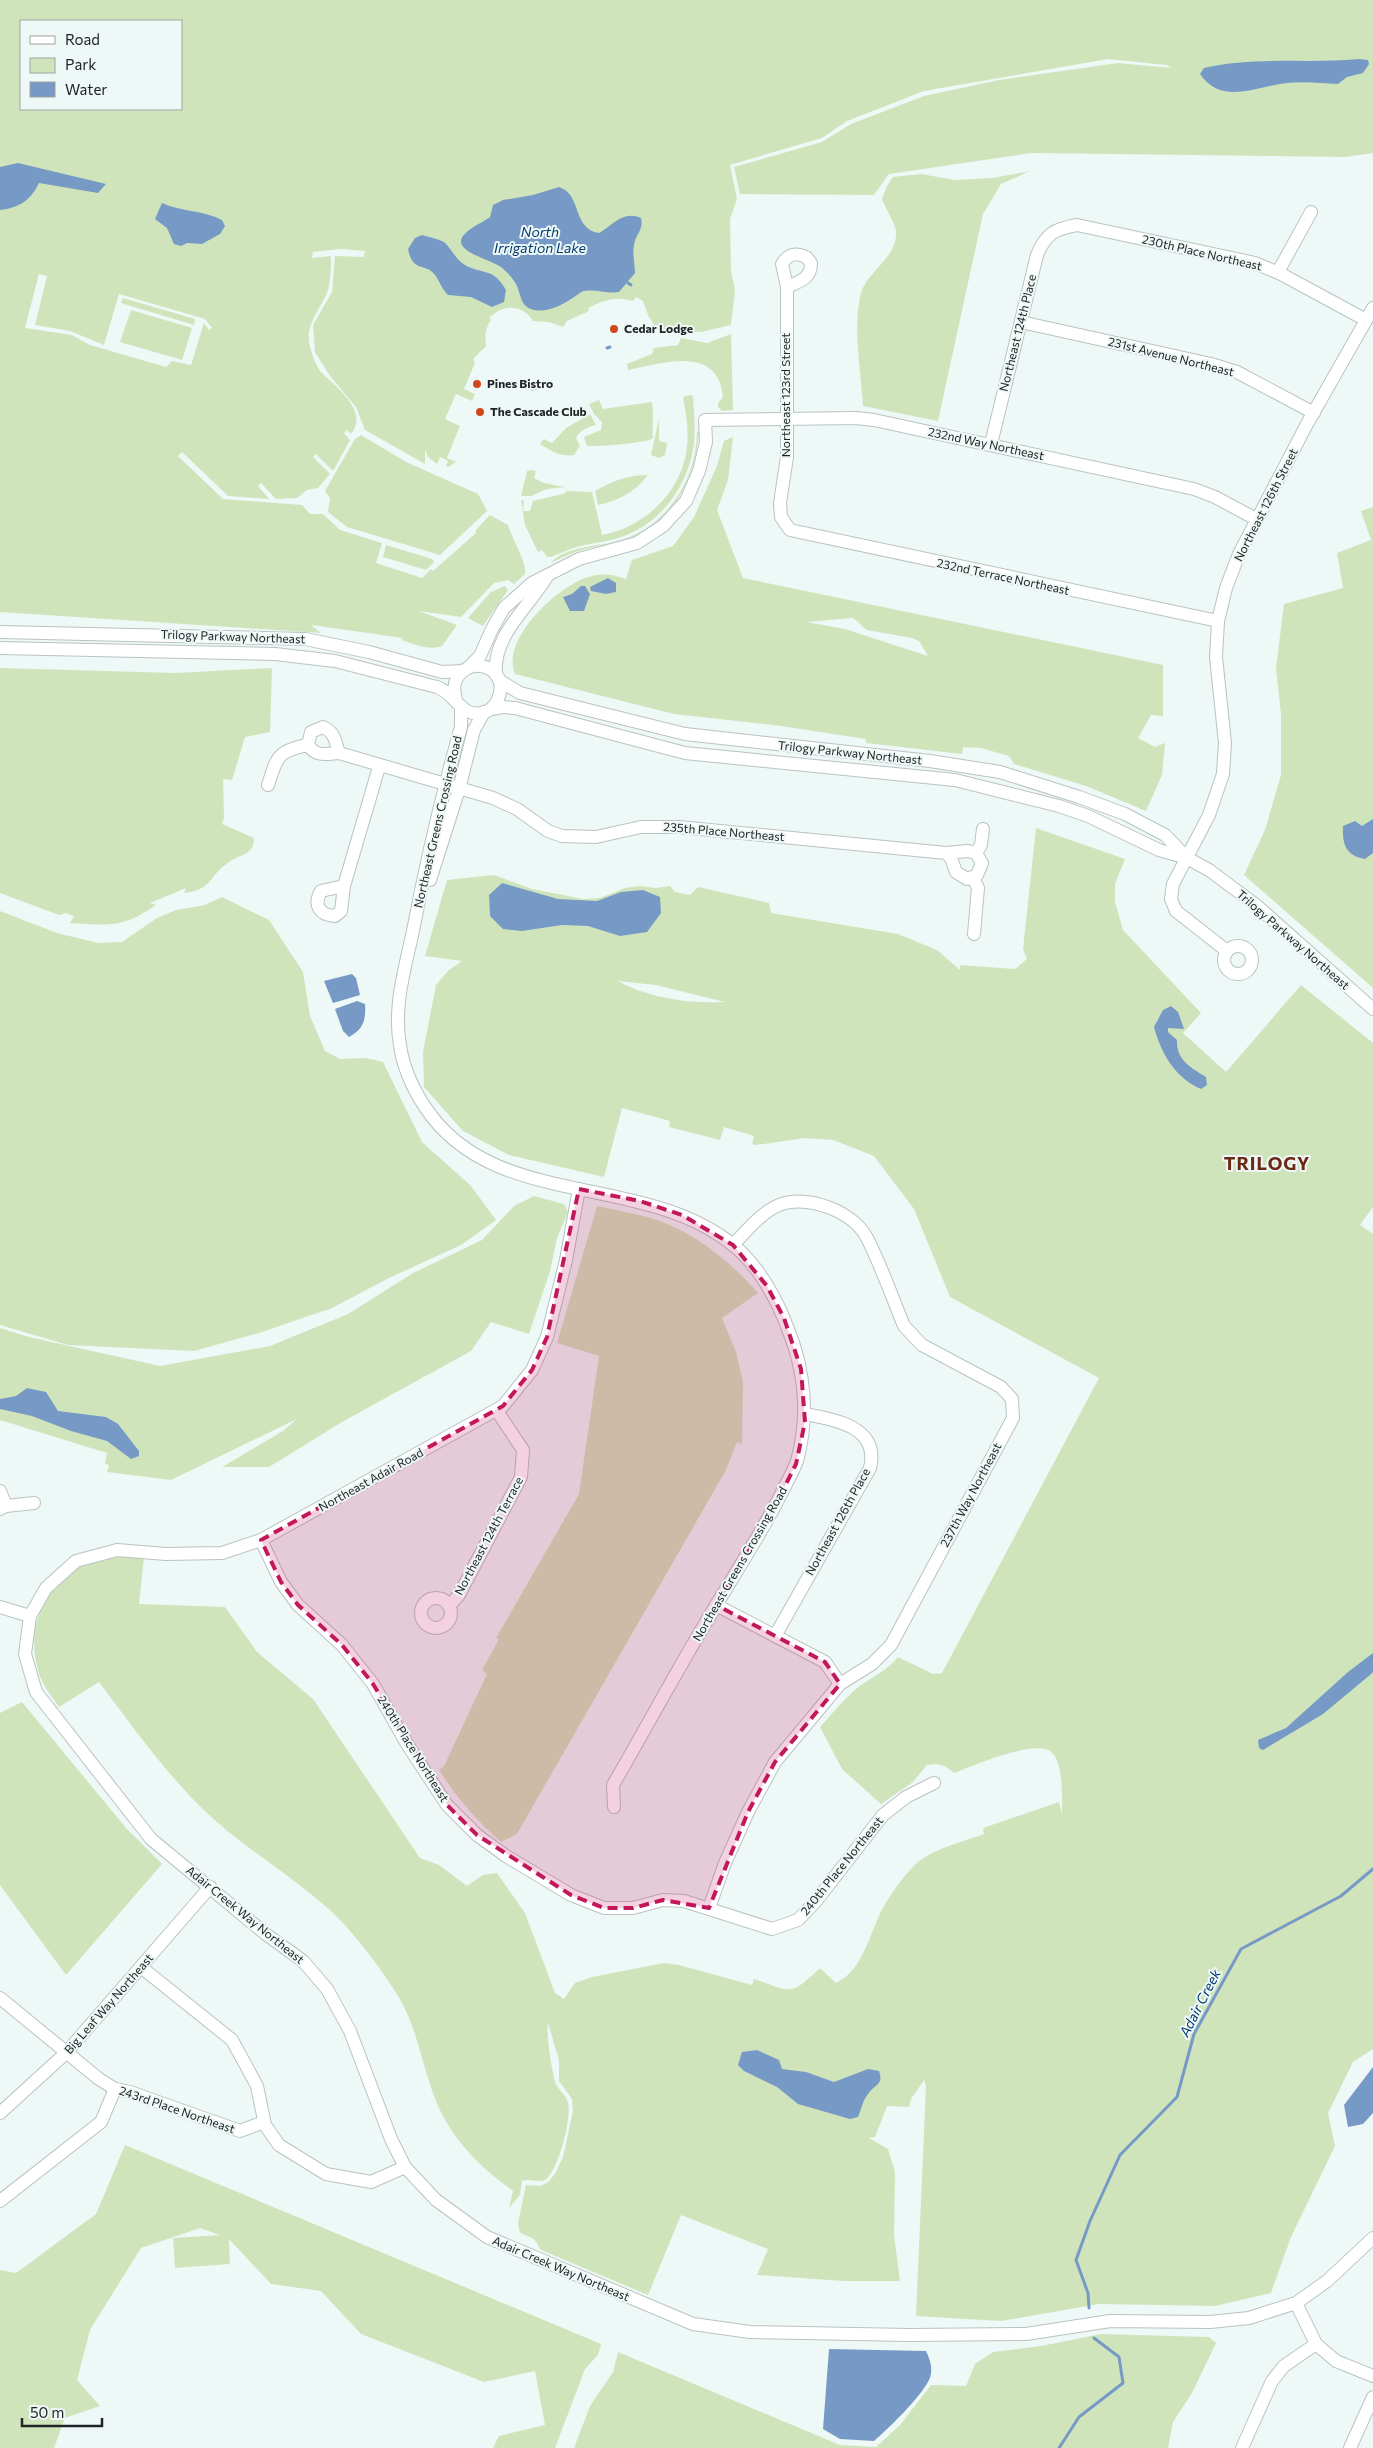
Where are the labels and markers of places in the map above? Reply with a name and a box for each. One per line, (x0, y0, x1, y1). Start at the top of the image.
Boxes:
place label: Cedar Lodge (624, 321, 693, 335)
marker: Cedar Lodge (608, 323, 620, 335)
place label: Pines Bistro (487, 376, 553, 390)
marker: Pines Bistro (471, 378, 483, 390)
place label: The Cascade Club (490, 404, 587, 418)
marker: The Cascade Club (474, 406, 486, 418)

